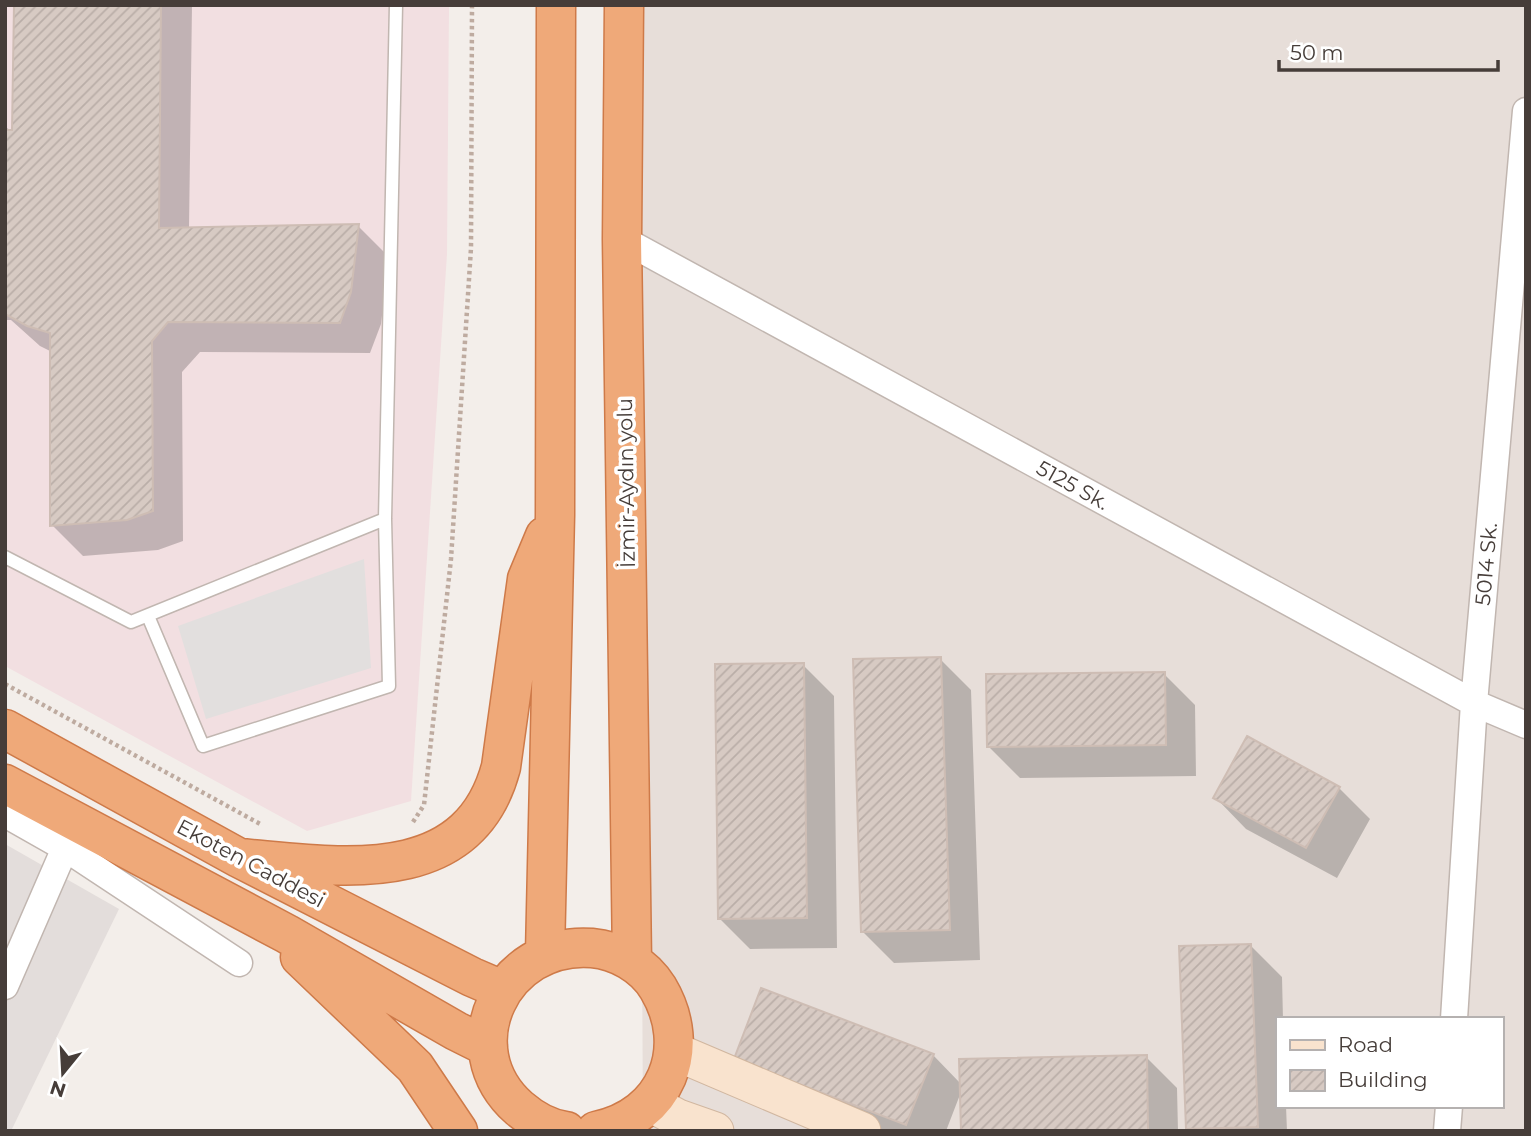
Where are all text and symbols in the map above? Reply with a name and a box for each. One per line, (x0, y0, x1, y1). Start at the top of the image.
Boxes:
scale bar (1279, 28, 1498, 72)
text: 50 m (1290, 40, 1344, 65)
street label: İzmir-Aydın yolu (612, 398, 640, 568)
street label: 5125 Sk. (1032, 455, 1114, 515)
street label: 5014 Sk. (1470, 522, 1502, 606)
street label: Ekoten Caddesi (173, 813, 329, 913)
legend (1276, 1017, 1503, 1108)
text: Road (1338, 1032, 1393, 1057)
north arrow (28, 1038, 98, 1108)
text: Building (1338, 1067, 1428, 1092)
text: N (47, 1075, 69, 1102)

